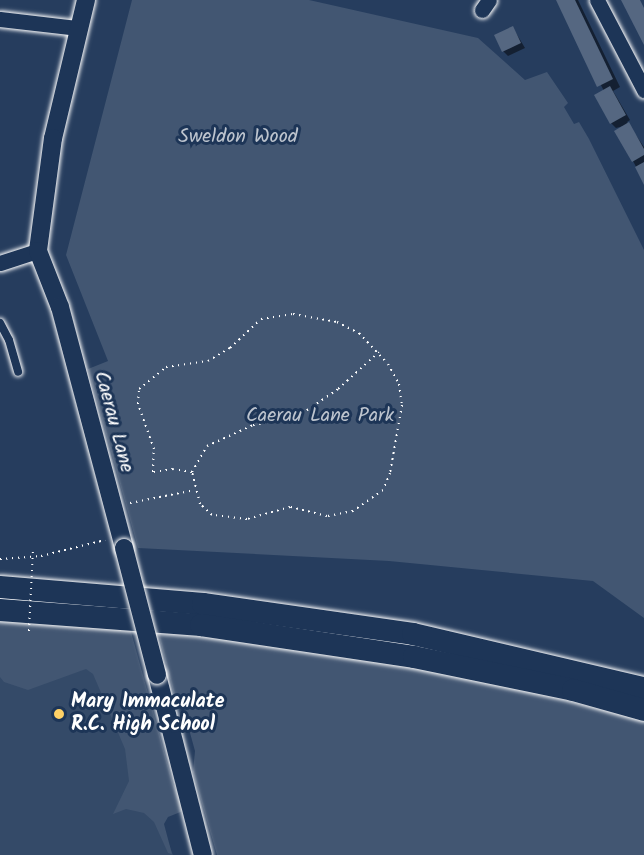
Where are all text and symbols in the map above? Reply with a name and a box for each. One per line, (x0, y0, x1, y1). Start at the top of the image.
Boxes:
park label: Sweldon Wood (178, 125, 298, 149)
street label: Caerau Lane (88, 369, 138, 475)
park label: Caerau Lane Park (246, 404, 394, 428)
place label: Mary Immaculate R.C. High School (71, 690, 225, 737)
marker: Mary Immaculate R.C. High School (52, 707, 66, 721)

